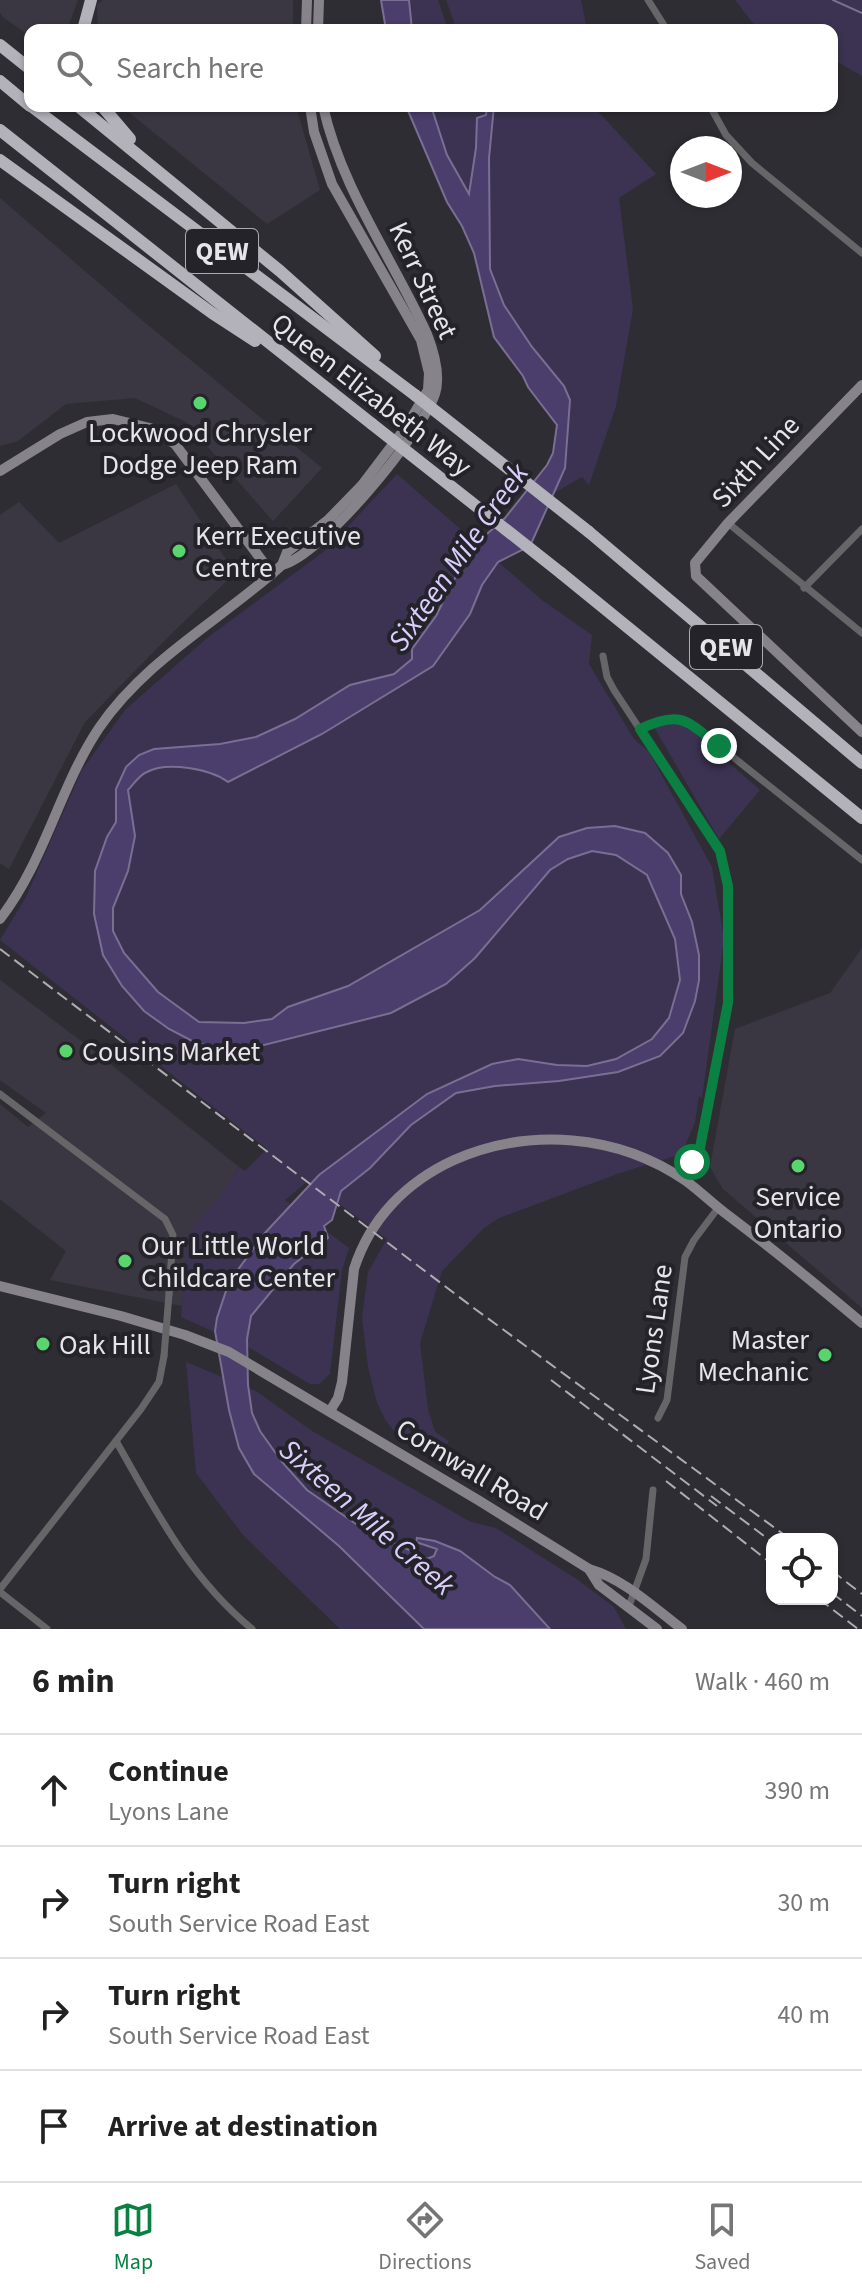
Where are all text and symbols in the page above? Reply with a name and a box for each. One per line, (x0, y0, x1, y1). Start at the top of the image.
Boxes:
search box (24, 24, 838, 112)
icon: search (52, 46, 96, 90)
text: Search here (116, 47, 264, 90)
north arrow (670, 136, 742, 208)
street label: Kerr Street (379, 215, 468, 346)
road number: QEW (186, 229, 258, 273)
street label: Queen Elizabeth Way (263, 304, 480, 486)
marker: Lockwood Chrysler Dodge Jeep Ram (191, 394, 209, 412)
street label: Sixth Line (702, 406, 809, 517)
place label: Lockwood Chrysler Dodge Jeep Ram (88, 413, 312, 485)
water label: Sixteen Mile Creek (377, 454, 540, 660)
place label: Kerr Executive Centre (195, 516, 361, 588)
marker: Kerr Executive Centre (170, 542, 188, 560)
road number: QEW (690, 625, 762, 669)
route end (701, 728, 737, 764)
place label: Cousins Market (82, 1032, 261, 1072)
marker: Cousins Market (57, 1042, 75, 1060)
route start (674, 1144, 710, 1180)
marker: Service Ontario (789, 1157, 807, 1175)
place label: Service Ontario (754, 1177, 842, 1249)
place label: Our Little World Childcare Center (141, 1226, 335, 1298)
marker: Our Little World Childcare Center (116, 1252, 134, 1270)
street label: Lyons Lane (625, 1262, 683, 1396)
place label: Master Mechanic (698, 1320, 809, 1392)
place label: Oak Hill (59, 1325, 151, 1365)
marker: Oak Hill (34, 1335, 52, 1353)
marker: Master Mechanic (816, 1346, 834, 1364)
street label: Cornwall Road (388, 1409, 555, 1531)
water label: Sixteen Mile Creek (269, 1429, 465, 1606)
map controls (766, 1533, 838, 1605)
button: locate (766, 1533, 838, 1605)
text: 6 min (32, 1657, 115, 1706)
text: Walk · 460 m (695, 1663, 830, 1700)
text: Continue (108, 1750, 229, 1793)
icon: ahead (32, 1768, 76, 1812)
text: 390 m (764, 1772, 830, 1809)
text: Lyons Lane (108, 1793, 229, 1830)
text: Turn right (108, 1862, 240, 1905)
icon: right (32, 1880, 76, 1924)
text: 30 m (777, 1884, 830, 1921)
text: South Service Road East (108, 1905, 370, 1942)
text: Turn right (108, 1974, 240, 2017)
icon: right (32, 1992, 76, 2036)
text: 40 m (777, 1996, 830, 2033)
text: South Service Road East (108, 2017, 370, 2054)
icon: arrive (32, 2104, 76, 2148)
text: Arrive at destination (108, 2105, 378, 2148)
tab: Map (111, 2198, 155, 2278)
tab: Directions (378, 2198, 471, 2278)
tab: Saved (694, 2198, 751, 2278)

